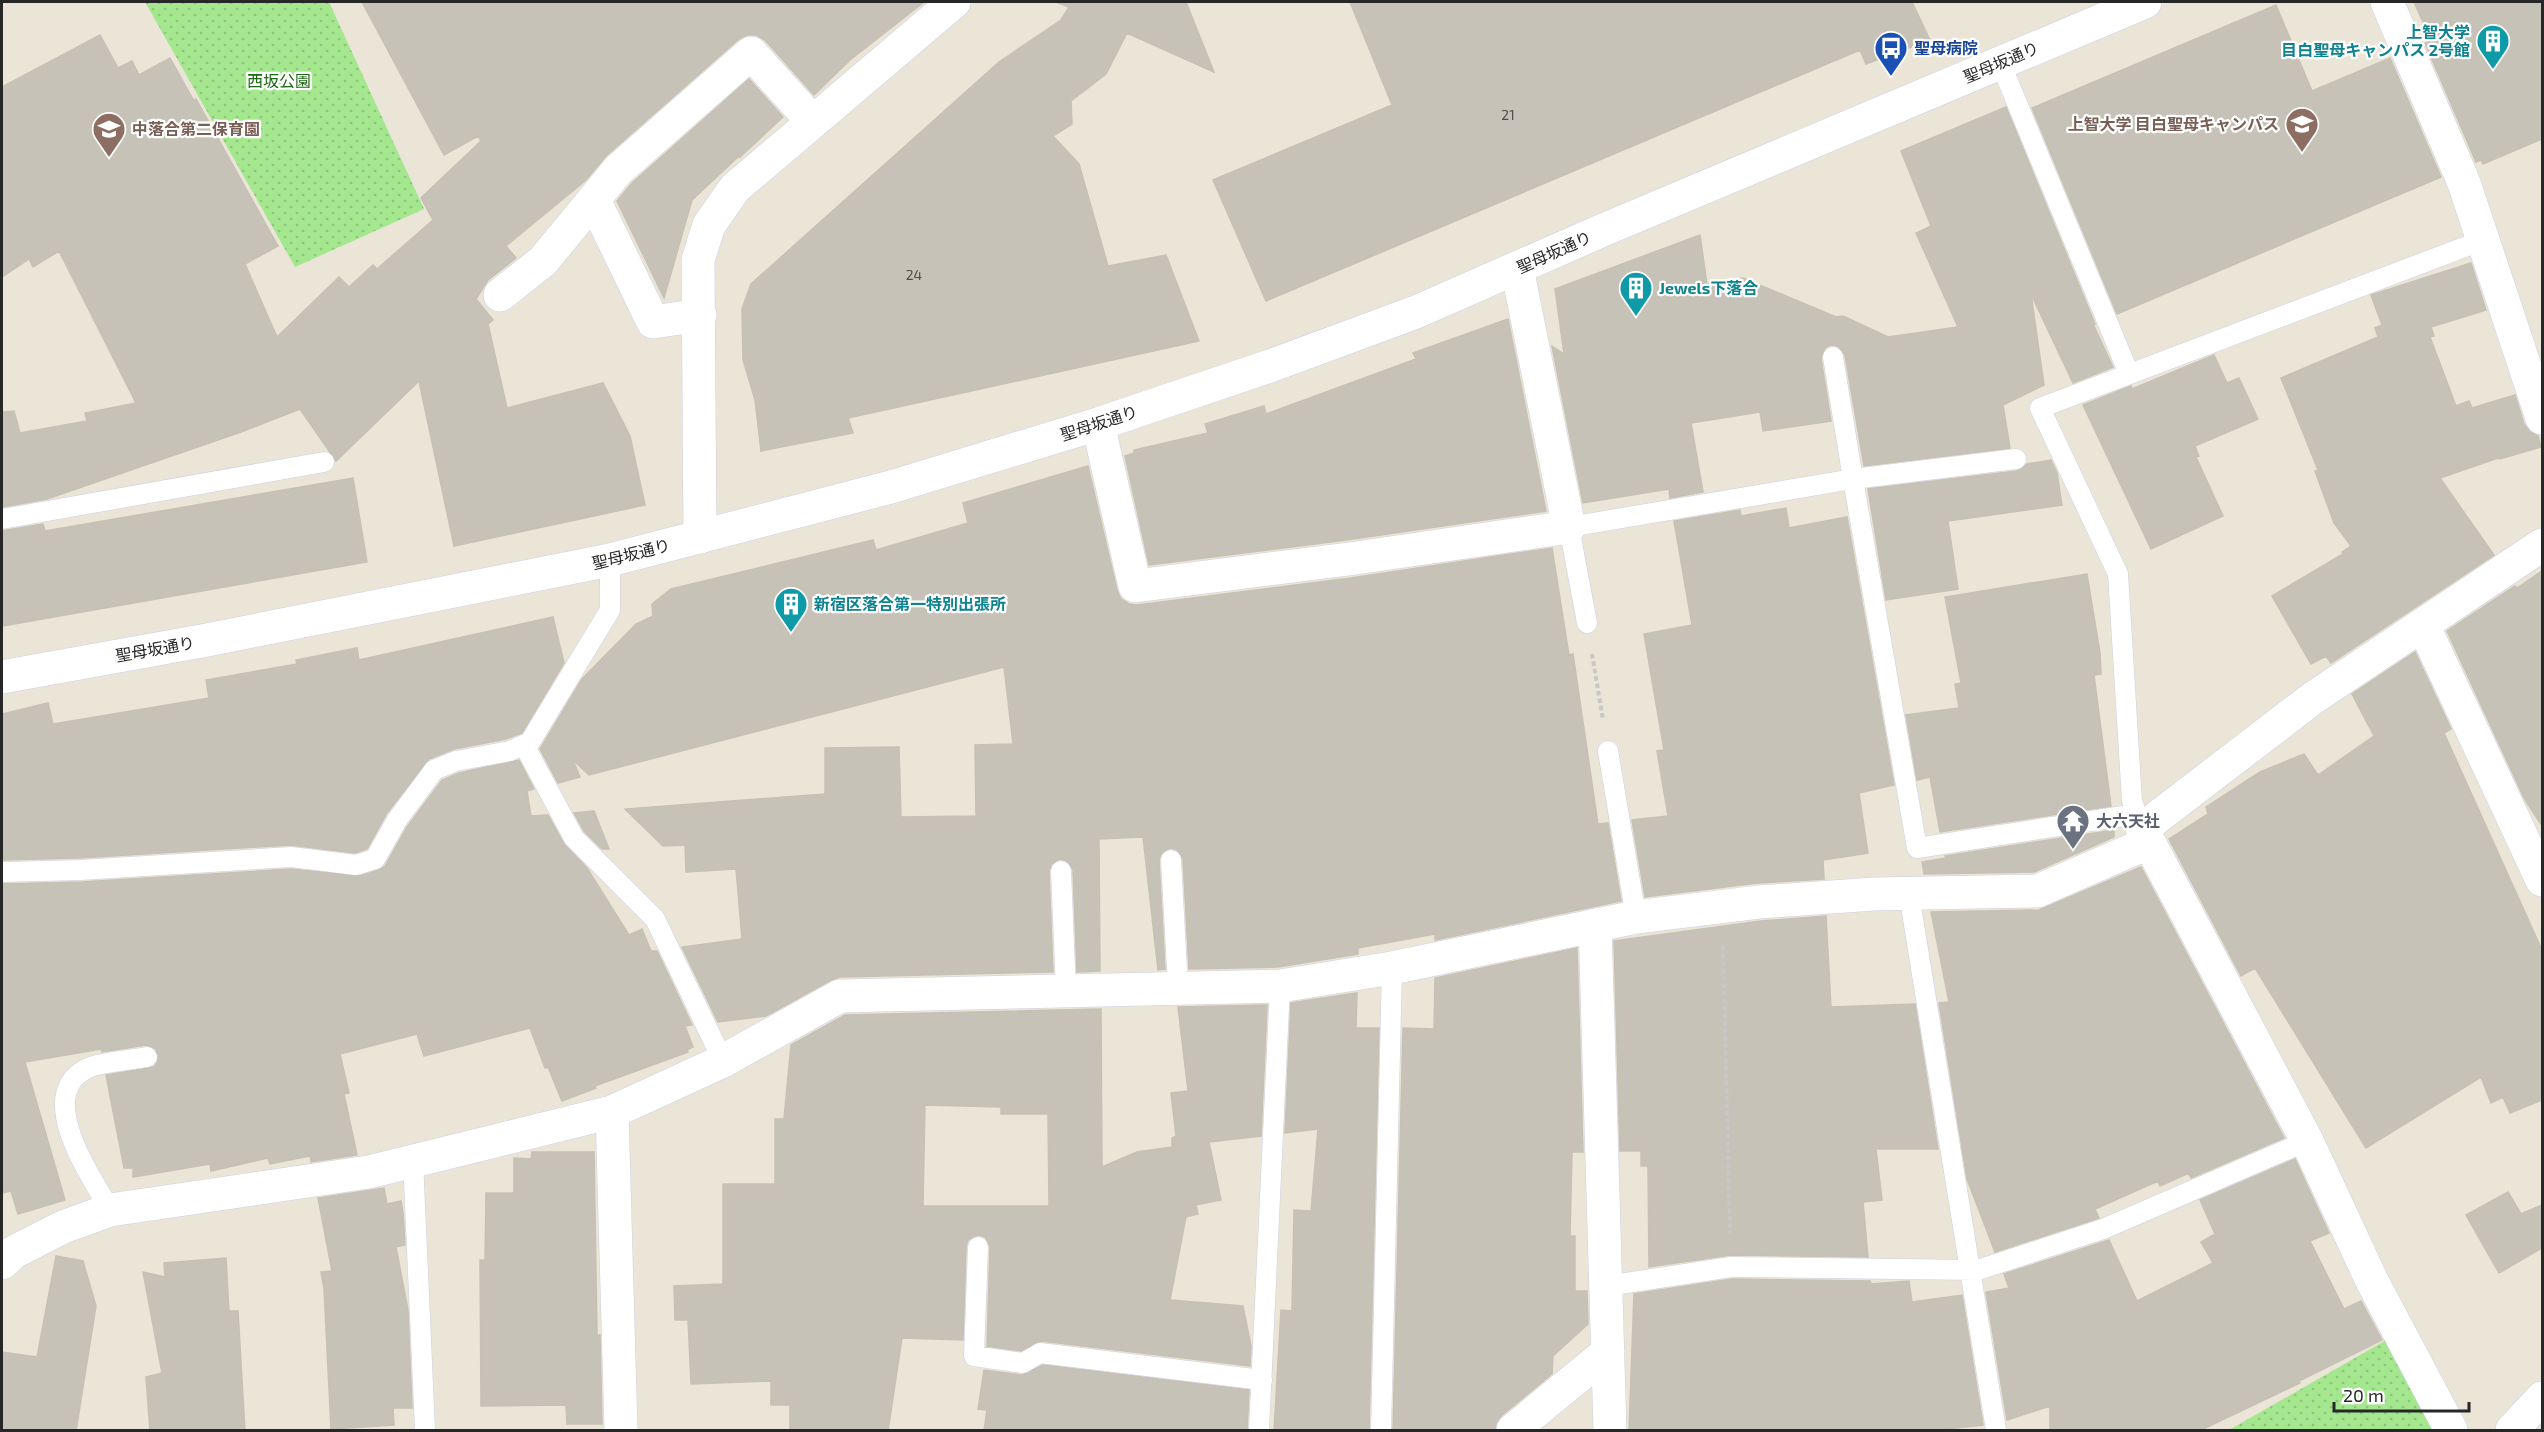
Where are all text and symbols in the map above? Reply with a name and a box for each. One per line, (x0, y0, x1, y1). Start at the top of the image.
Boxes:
place label: 上智大学 目白聖母キャンパス 2号館 (2281, 22, 2470, 59)
building icon: 上智大学 目白聖母キャンパス 2号館 (2475, 23, 2511, 70)
bus stop icon: 聖母病院 (1873, 30, 1909, 77)
street label: 聖母坂通り (1960, 37, 2041, 86)
place label: 聖母病院 (1914, 38, 1978, 57)
park label: 西坂公園 (247, 71, 311, 90)
house number: 21 (1501, 106, 1515, 123)
school or university icon: 上智大学 目白聖母キャンパス (2284, 106, 2320, 153)
school or university icon: 中落合第二保育園 (91, 111, 127, 158)
place label: 上智大学 目白聖母キャンパス (2068, 114, 2279, 133)
place label: 中落合第二保育園 (132, 119, 260, 138)
street label: 聖母坂通り (1513, 227, 1594, 276)
house number: 24 (906, 266, 922, 283)
building icon: Jewels下落合 (1618, 270, 1654, 317)
place label: Jewels下落合 (1659, 278, 1758, 297)
street label: 聖母坂通り (1058, 401, 1140, 444)
street label: 聖母坂通り (590, 535, 672, 572)
building icon: 新宿区落合第一特別出張所 (773, 586, 809, 633)
place label: 新宿区落合第一特別出張所 (814, 594, 1006, 613)
street label: 聖母坂通り (114, 632, 196, 665)
temple icon: 大六天社 (2055, 803, 2091, 850)
place label: 大六天社 (2096, 811, 2160, 830)
scale bar (2334, 1375, 2469, 1413)
text: 20 m (2343, 1384, 2384, 1406)

